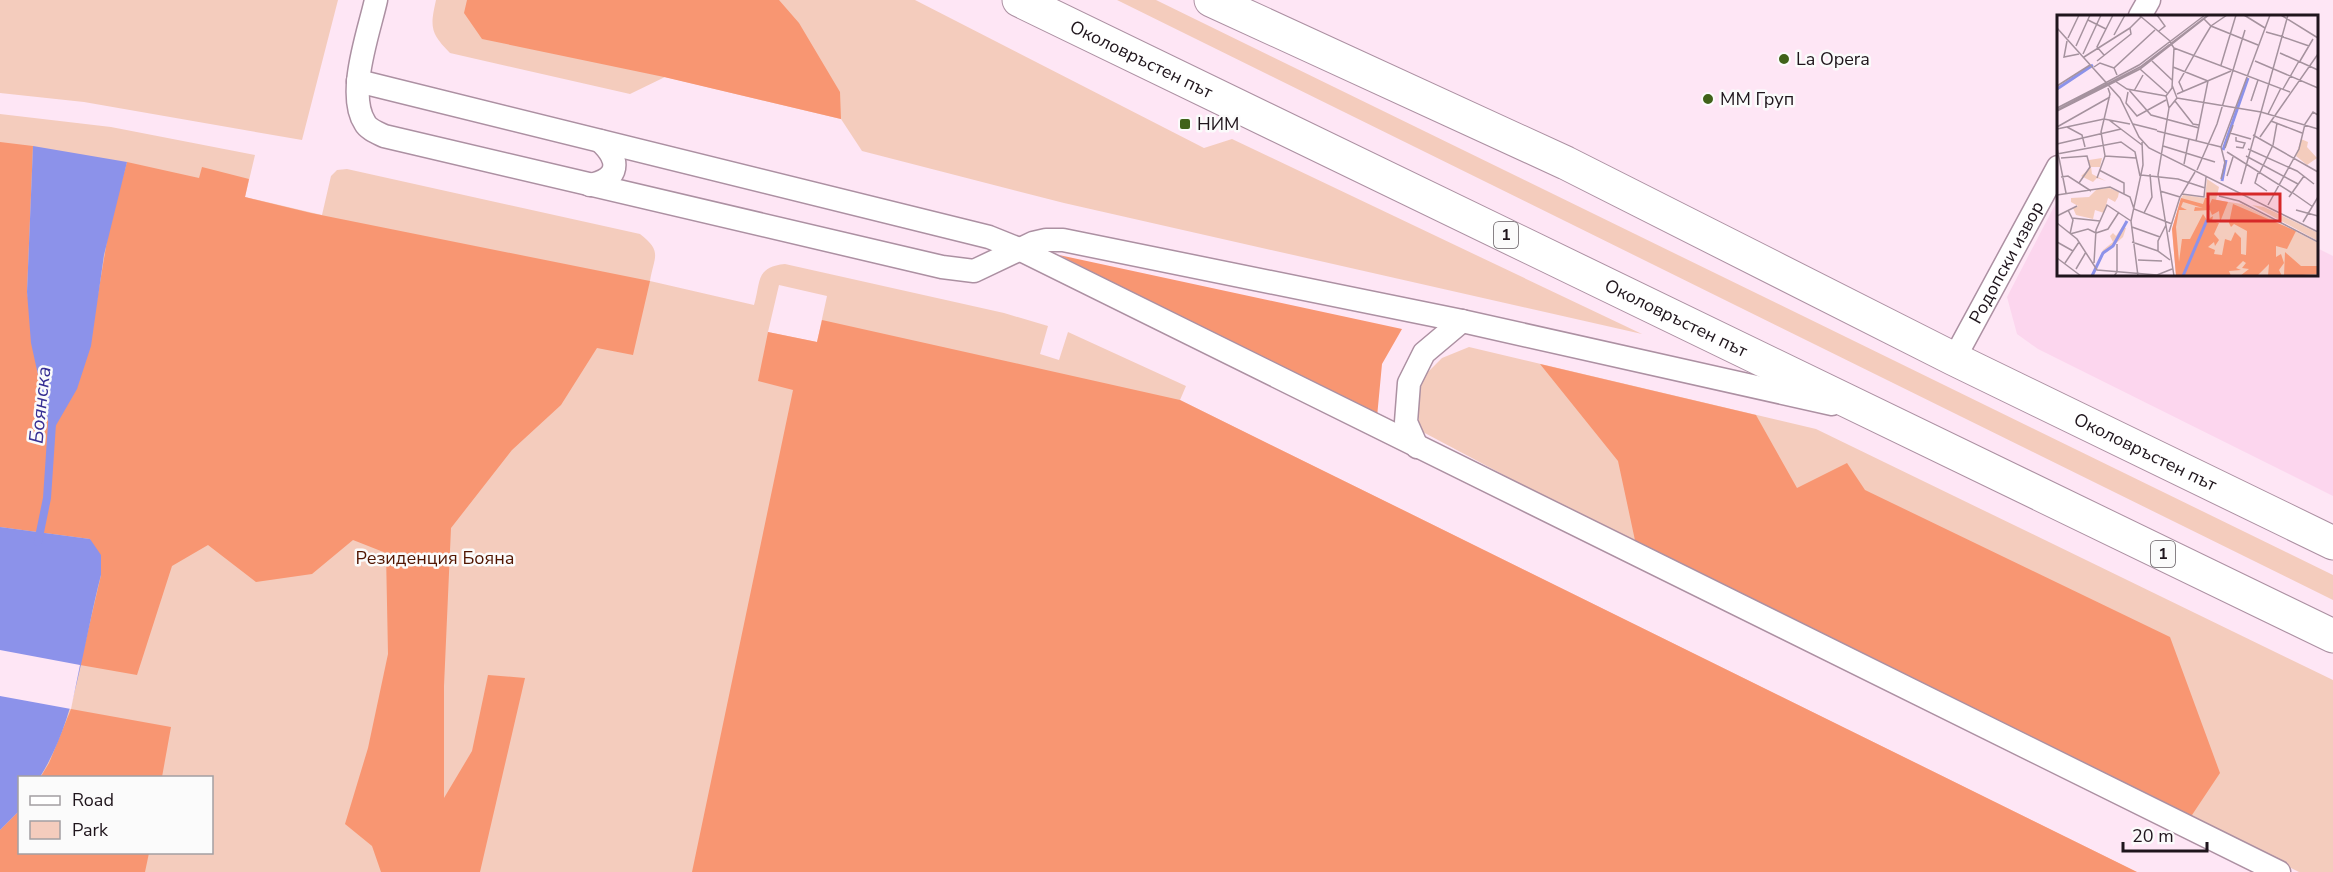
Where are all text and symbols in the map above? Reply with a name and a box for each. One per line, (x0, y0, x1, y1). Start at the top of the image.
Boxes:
street label: Околовръстен път (1066, 14, 1217, 104)
inset map (2057, 15, 2318, 276)
place label: La Opera (1796, 47, 1870, 71)
marker: La Opera (1777, 52, 1791, 66)
place label: ММ Груп (1720, 87, 1794, 111)
marker: ММ Груп (1701, 92, 1715, 106)
place label: НИМ (1197, 112, 1239, 136)
marker: НИМ (1178, 117, 1192, 131)
street label: Родопски извор (1963, 197, 2049, 328)
road number: 1 (1494, 222, 1518, 248)
street label: Околовръстен път (1601, 273, 1752, 363)
water label: Боянска (23, 365, 57, 445)
street label: Околовръстен път (2070, 407, 2221, 497)
road number: 1 (2151, 541, 2175, 567)
park label: Резиденция Бояна (356, 546, 514, 570)
legend (18, 776, 213, 854)
text: Road (72, 788, 114, 812)
scale bar (2123, 815, 2207, 853)
text: Park (72, 818, 109, 842)
text: 20 m (2132, 824, 2174, 848)

